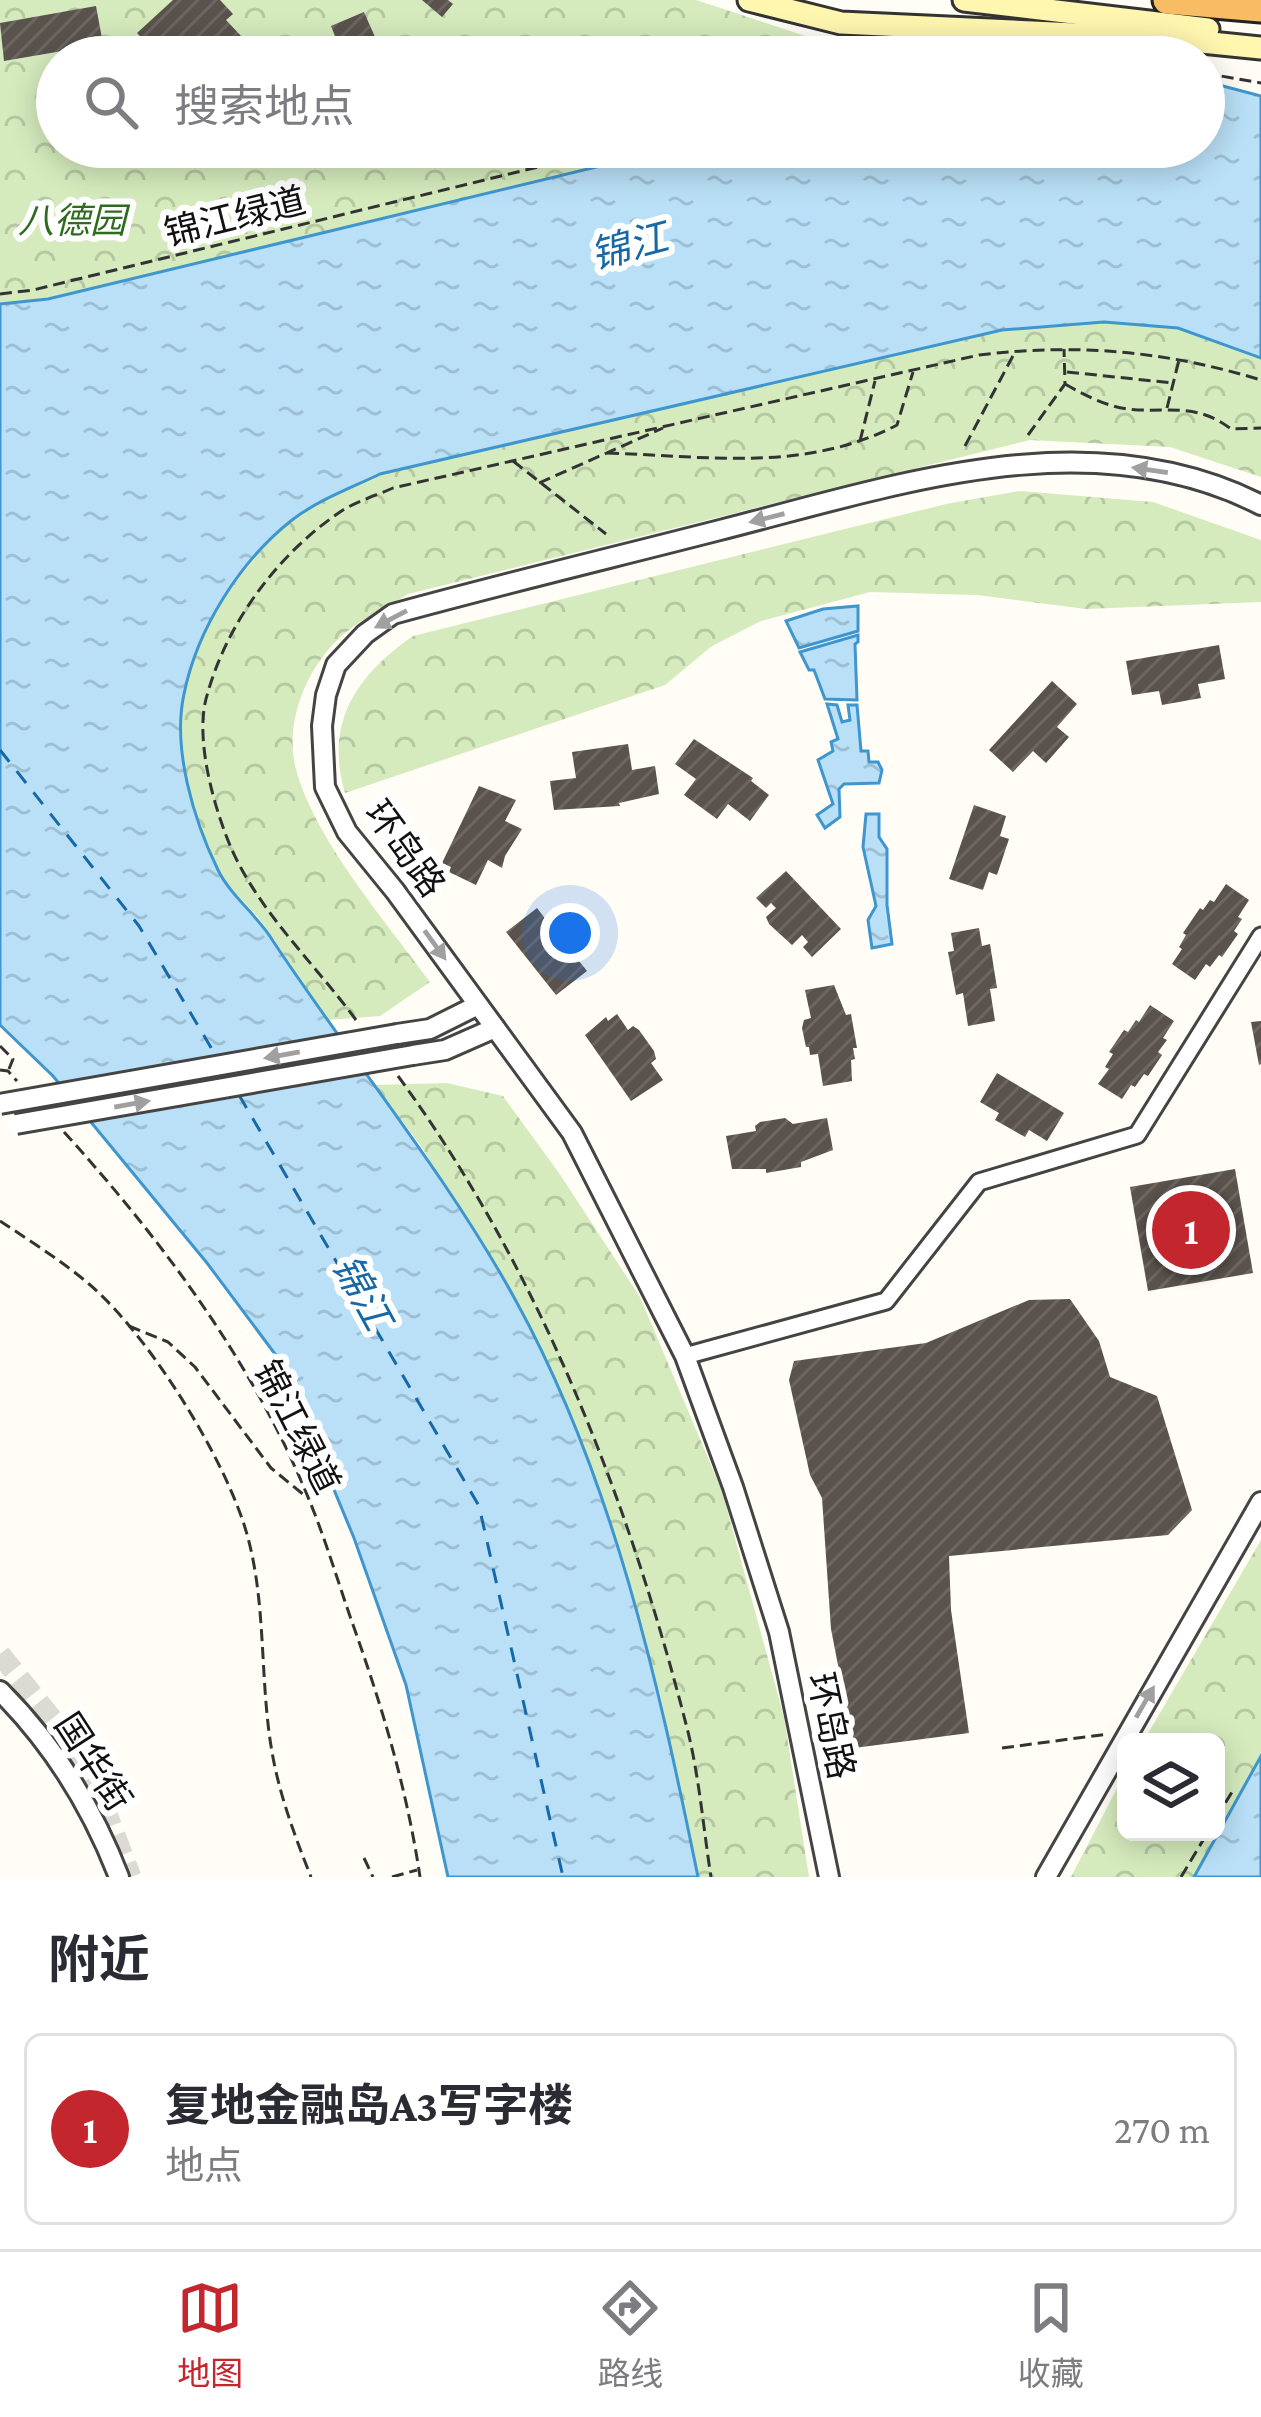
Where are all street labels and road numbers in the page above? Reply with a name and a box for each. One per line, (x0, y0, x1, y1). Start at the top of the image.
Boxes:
street label: 锦江绿道 (160, 180, 310, 254)
street label: 环岛路 (357, 794, 453, 904)
street label: 锦江绿道 (246, 1354, 348, 1500)
street label: 环岛路 (800, 1669, 862, 1783)
street label: 国华街 (47, 1706, 139, 1818)

